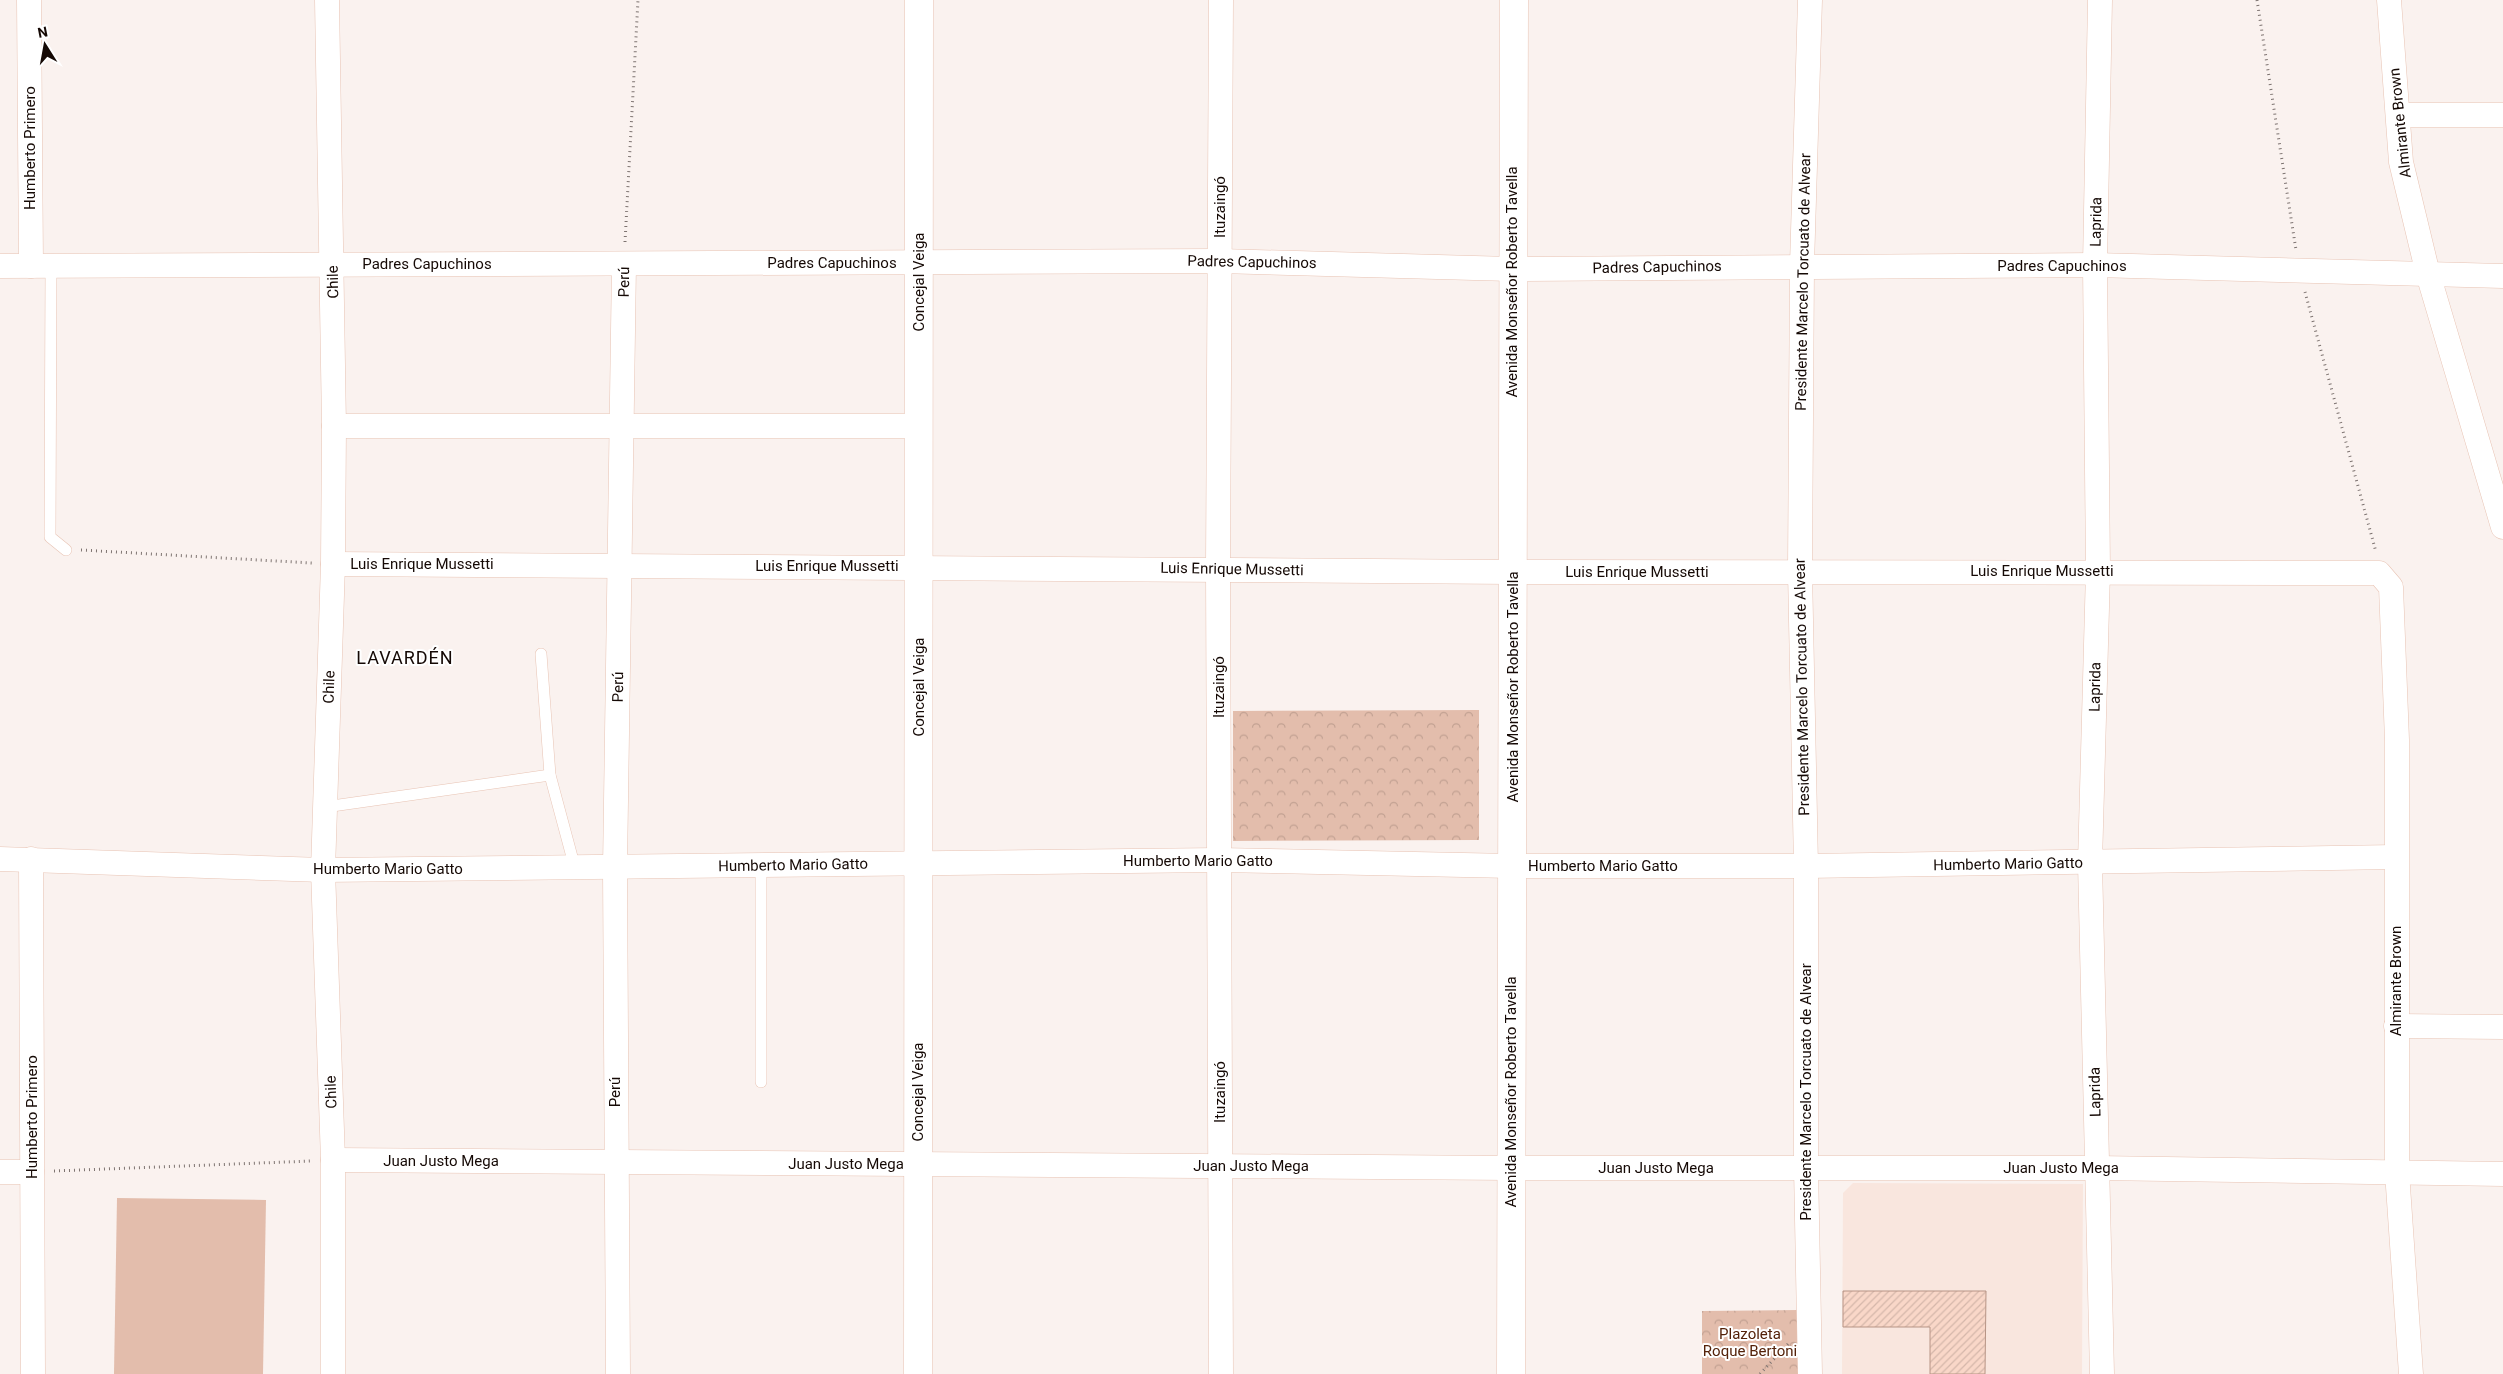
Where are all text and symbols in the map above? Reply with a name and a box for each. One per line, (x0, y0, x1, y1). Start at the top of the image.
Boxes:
north arrow (20, 20, 70, 70)
text: N (36, 23, 49, 41)
street label: Almirante Brown (2385, 67, 2415, 179)
street label: Humberto Primero (21, 86, 39, 210)
street label: Presidente Marcelo Torcuato de Alvear (1792, 153, 1814, 411)
street label: Avenida Monseñor Roberto Tavella (1503, 166, 1521, 398)
street label: Ituzaingó (1211, 176, 1229, 238)
street label: Laprida (2087, 197, 2105, 247)
street label: Concejal Veiga (910, 233, 928, 331)
street label: Padres Capuchinos (1187, 252, 1317, 272)
street label: Padres Capuchinos (767, 254, 897, 272)
street label: Padres Capuchinos (362, 255, 492, 273)
street label: Padres Capuchinos (1592, 257, 1722, 277)
street label: Padres Capuchinos (1997, 257, 2127, 275)
street label: Chile (324, 265, 342, 299)
street label: Perú (615, 267, 633, 297)
street label: Luis Enrique Mussetti (350, 555, 494, 573)
street label: Luis Enrique Mussetti (755, 557, 899, 575)
street label: Presidente Marcelo Torcuato de Alvear (1791, 558, 1813, 816)
street label: Luis Enrique Mussetti (1160, 559, 1304, 579)
street label: Luis Enrique Mussetti (1970, 562, 2114, 580)
street label: Luis Enrique Mussetti (1565, 563, 1709, 581)
street label: Avenida Monseñor Roberto Tavella (1504, 571, 1522, 803)
street label: Concejal Veiga (910, 638, 928, 736)
district label: LAVARDÉN (356, 647, 454, 668)
street label: Ituzaingó (1210, 656, 1228, 718)
street label: Laprida (2086, 662, 2104, 712)
street label: Chile (319, 670, 339, 704)
street label: Perú (609, 672, 627, 702)
street label: Humberto Mario Gatto (1123, 852, 1273, 870)
street label: Humberto Mario Gatto (1933, 854, 2083, 874)
street label: Humberto Mario Gatto (718, 855, 868, 875)
street label: Humberto Mario Gatto (1528, 857, 1678, 875)
street label: Humberto Mario Gatto (313, 860, 463, 878)
street label: Almirante Brown (2387, 926, 2405, 1036)
street label: Presidente Marcelo Torcuato de Alvear (1797, 963, 1815, 1221)
street label: Avenida Monseñor Roberto Tavella (1502, 976, 1520, 1208)
street label: Concejal Veiga (909, 1043, 927, 1141)
street label: Humberto Primero (23, 1055, 41, 1179)
street label: Ituzaingó (1211, 1061, 1229, 1123)
street label: Laprida (2086, 1067, 2104, 1117)
street label: Chile (321, 1075, 341, 1109)
street label: Perú (606, 1077, 624, 1107)
street label: Juan Justo Mega (383, 1152, 499, 1170)
street label: Juan Justo Mega (788, 1155, 904, 1173)
street label: Juan Justo Mega (1193, 1157, 1309, 1175)
street label: Juan Justo Mega (1598, 1159, 1714, 1177)
street label: Juan Justo Mega (2003, 1159, 2119, 1177)
park label: Plazoleta Roque Bertoni (1703, 1325, 1797, 1360)

